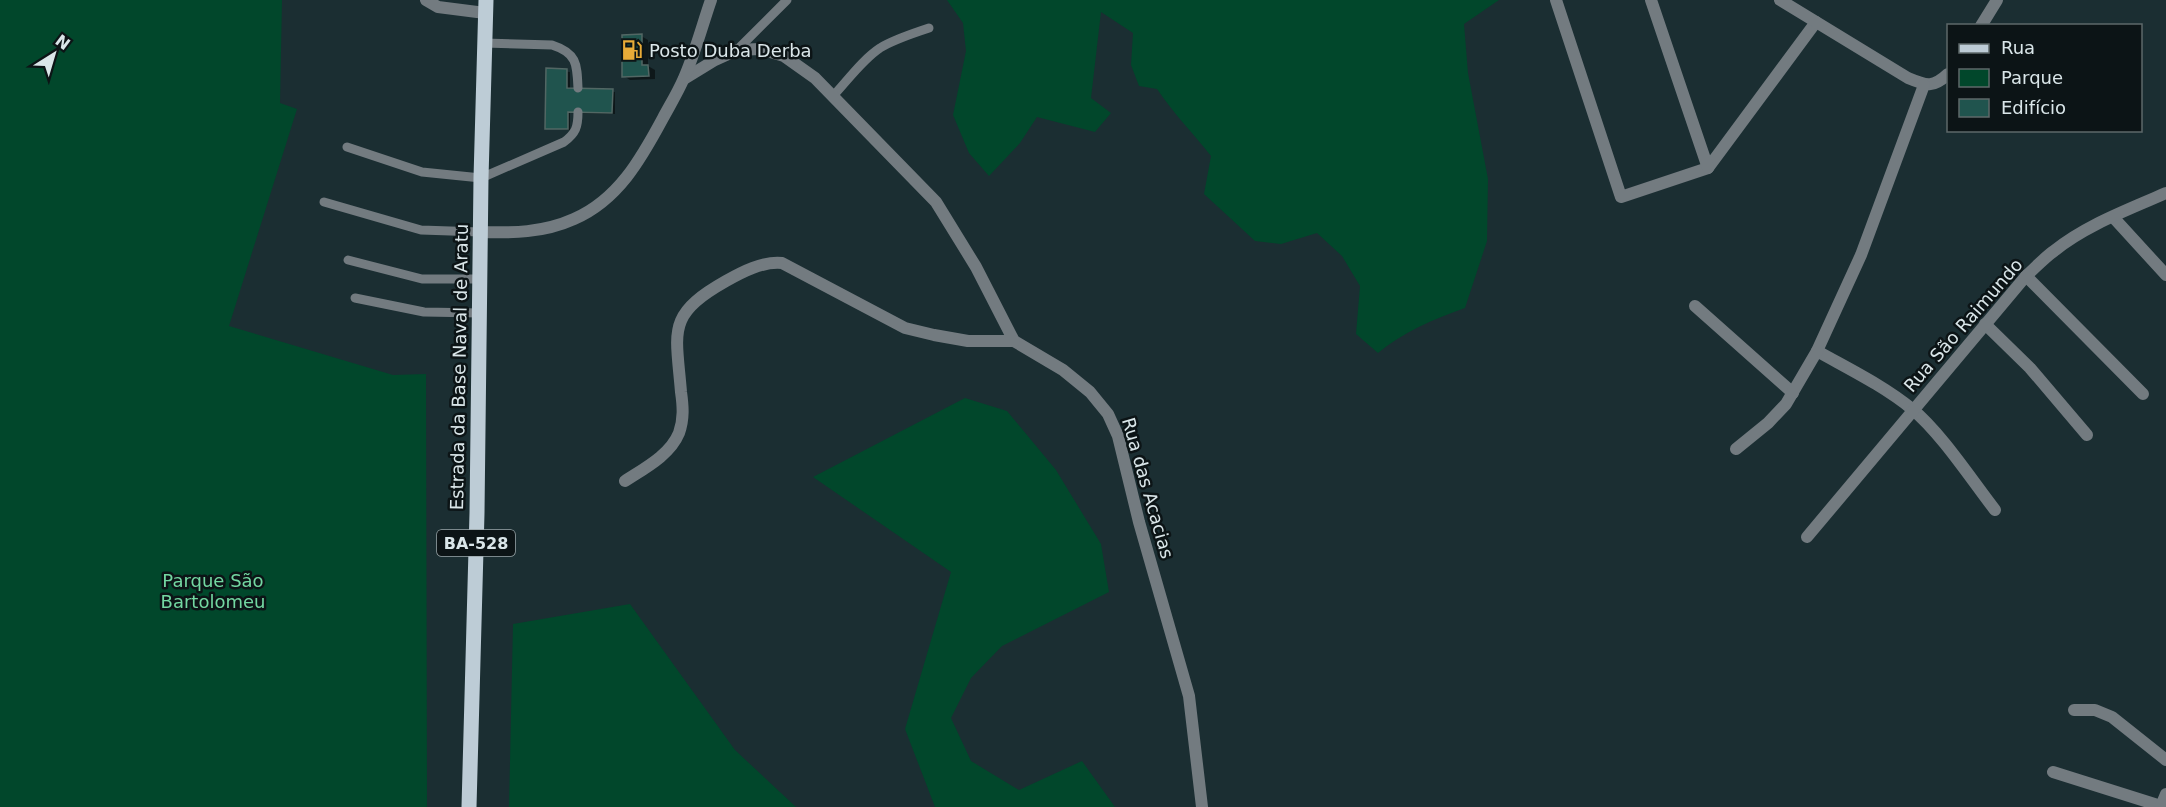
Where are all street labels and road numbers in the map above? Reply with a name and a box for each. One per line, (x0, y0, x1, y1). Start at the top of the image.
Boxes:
street label: Estrada da Base Naval de Aratu (446, 224, 472, 510)
street label: Rua São Raimundo (1899, 254, 2027, 396)
street label: Rua das Acacias (1118, 415, 1178, 561)
road number: BA-528 (437, 530, 515, 556)

